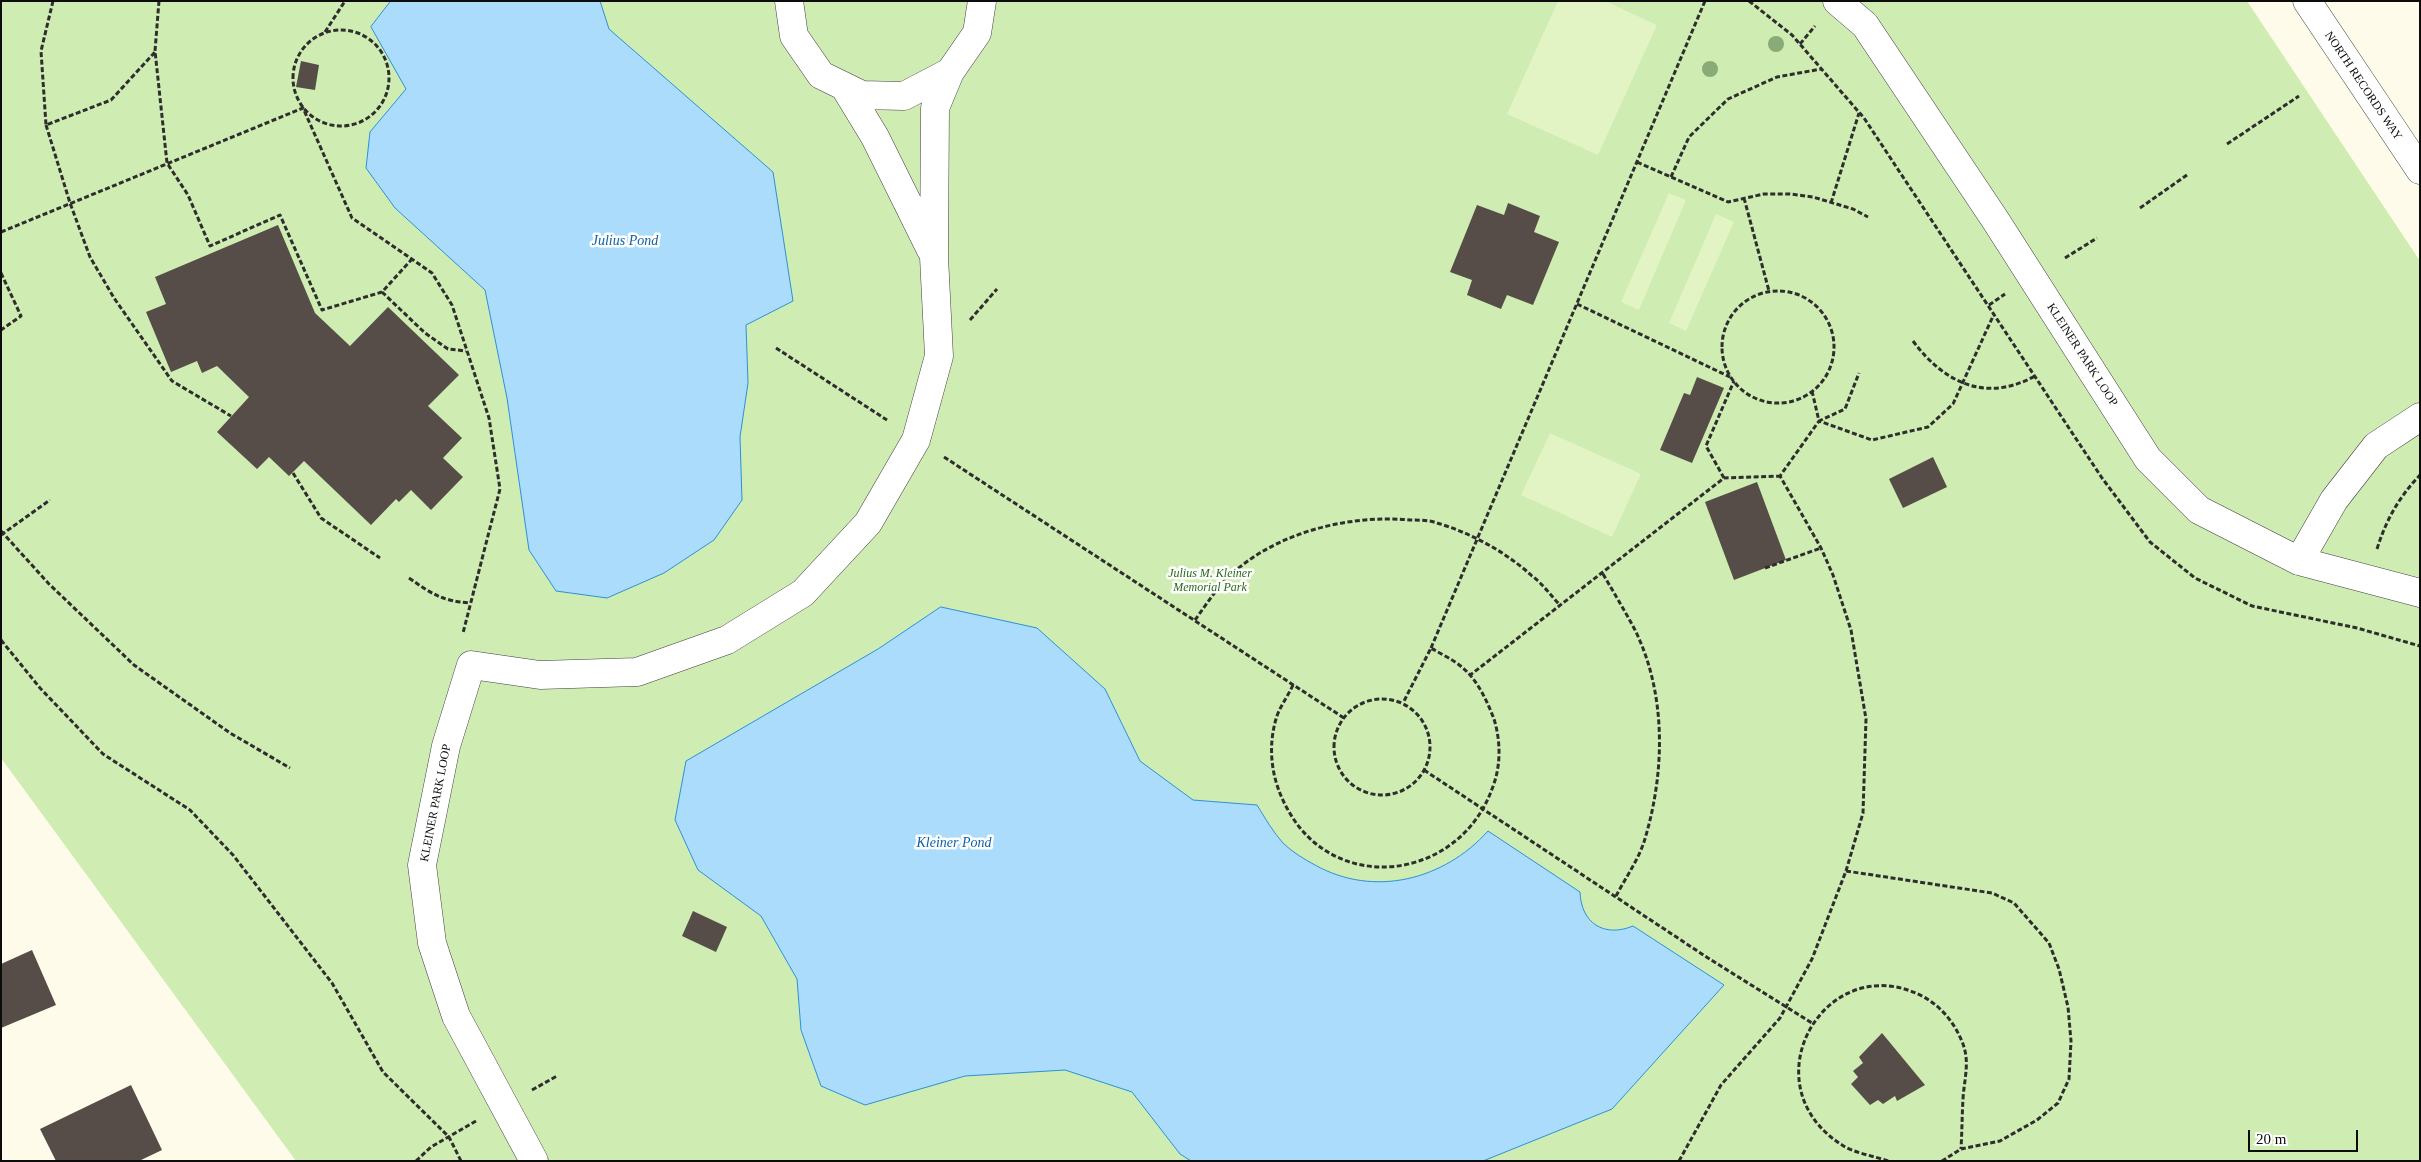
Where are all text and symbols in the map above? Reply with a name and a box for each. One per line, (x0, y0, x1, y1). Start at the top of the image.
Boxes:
street label: NORTH RECORDS WAY (2321, 29, 2405, 143)
water label: Julius Pond (592, 233, 658, 249)
street label: KLEINER PARK LOOP (2043, 301, 2121, 409)
park label: Julius M. Kleiner Memorial Park (1168, 567, 1252, 595)
street label: KLEINER PARK LOOP (418, 743, 454, 863)
water label: Kleiner Pond (916, 835, 992, 851)
scale bar (2251, 1120, 2361, 1152)
text: 20 m (2256, 1131, 2286, 1147)

